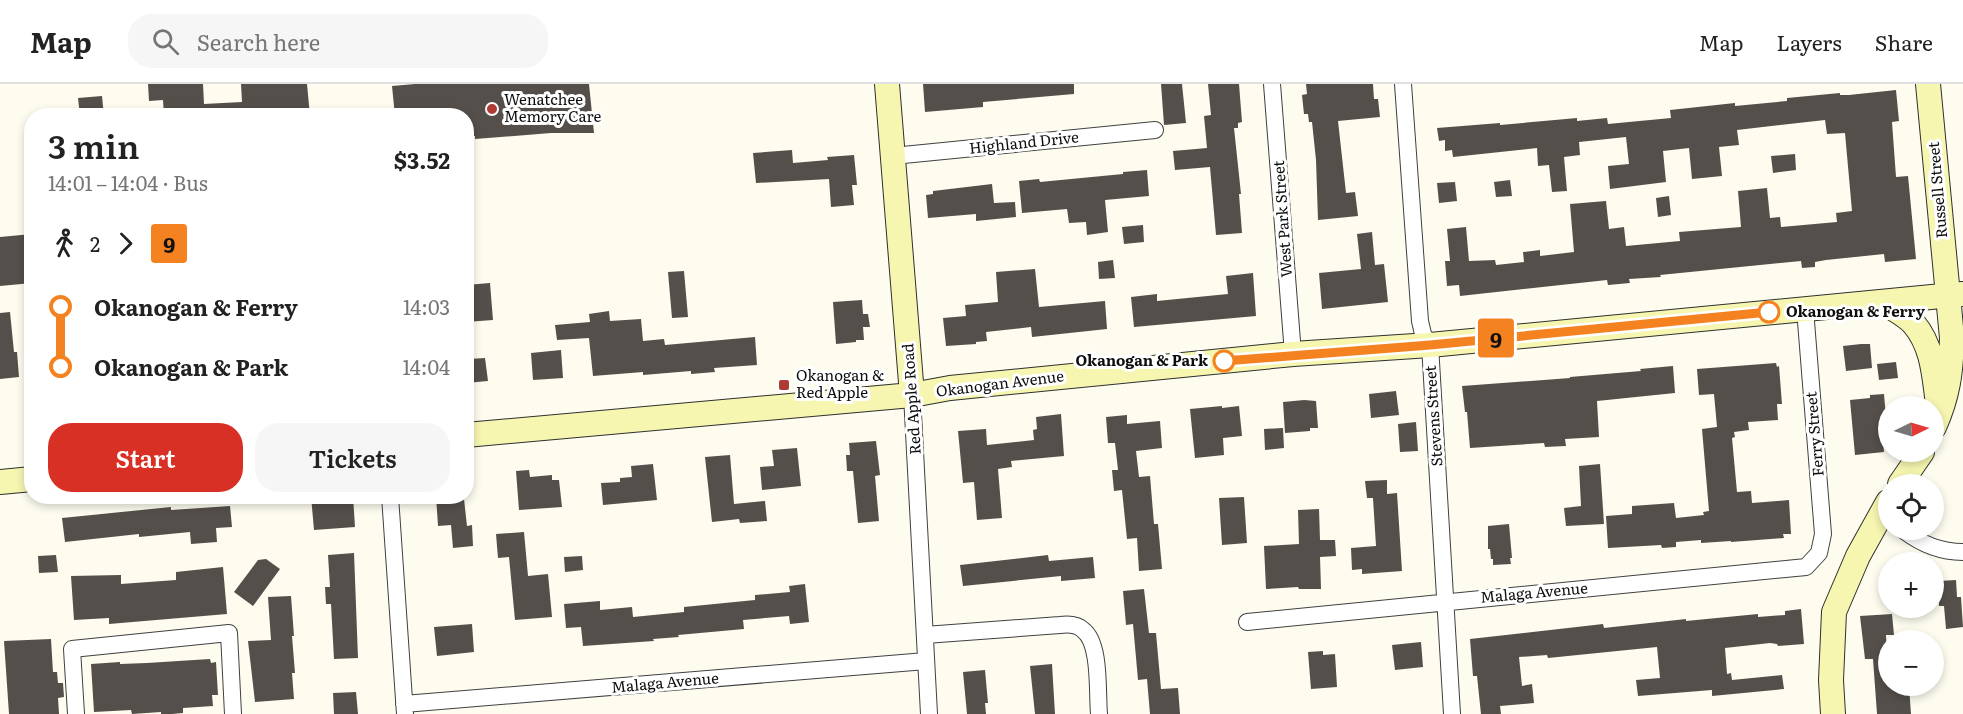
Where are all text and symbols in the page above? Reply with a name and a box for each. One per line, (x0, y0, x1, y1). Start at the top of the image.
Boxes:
search box (128, 14, 548, 68)
text: Map (30, 20, 92, 62)
icon: search (149, 25, 182, 58)
text: Search here (197, 25, 320, 58)
text: Map (1699, 26, 1744, 57)
text: Layers (1777, 26, 1842, 57)
text: Share (1875, 26, 1933, 57)
place label: Wenatchee Memory Care (504, 87, 601, 127)
marker: Wenatchee Memory Care (485, 102, 499, 116)
text: 3 min (48, 120, 139, 169)
street label: Highland Drive (968, 124, 1080, 159)
street label: Russell Street (1921, 141, 1952, 239)
text: $3.52 (394, 143, 450, 176)
street label: West Park Street (1266, 160, 1297, 278)
text: 14:01 – 14:04 · Bus (48, 167, 208, 197)
icon: walk (48, 227, 81, 260)
icon: forward (109, 227, 142, 260)
text: 2 (90, 228, 100, 258)
text: 9 (163, 228, 175, 259)
text: Okanogan & Ferry (94, 290, 298, 323)
text: 14:03 (403, 291, 450, 321)
place label: Okanogan & Ferry (1786, 299, 1926, 322)
marker: Okanogan & Ferry (1758, 301, 1780, 323)
line badge: 9 (1476, 318, 1516, 358)
text: 9 (1490, 323, 1502, 354)
street label: Red Apple Road (895, 343, 926, 455)
place label: Okanogan & Park (1076, 348, 1209, 371)
text: Okanogan & Park (94, 350, 288, 383)
marker: Okanogan & Park (1213, 350, 1235, 372)
text: 14:04 (402, 351, 450, 381)
place label: Okanogan & Red Apple (796, 363, 884, 403)
street label: Okanogan Avenue (935, 363, 1065, 402)
street label: Stevens Street (1418, 365, 1447, 467)
marker: Okanogan & Red Apple (777, 378, 791, 392)
street label: Ferry Street (1798, 391, 1829, 477)
north arrow (1878, 396, 1944, 462)
map controls (1878, 396, 1944, 696)
button: Start (48, 423, 243, 492)
button: Tickets (255, 423, 450, 492)
button: locate (1878, 474, 1944, 540)
button: + (1878, 552, 1944, 618)
street label: Malaga Avenue (1479, 575, 1589, 608)
button: − (1878, 630, 1944, 696)
street label: Malaga Avenue (610, 665, 720, 698)

